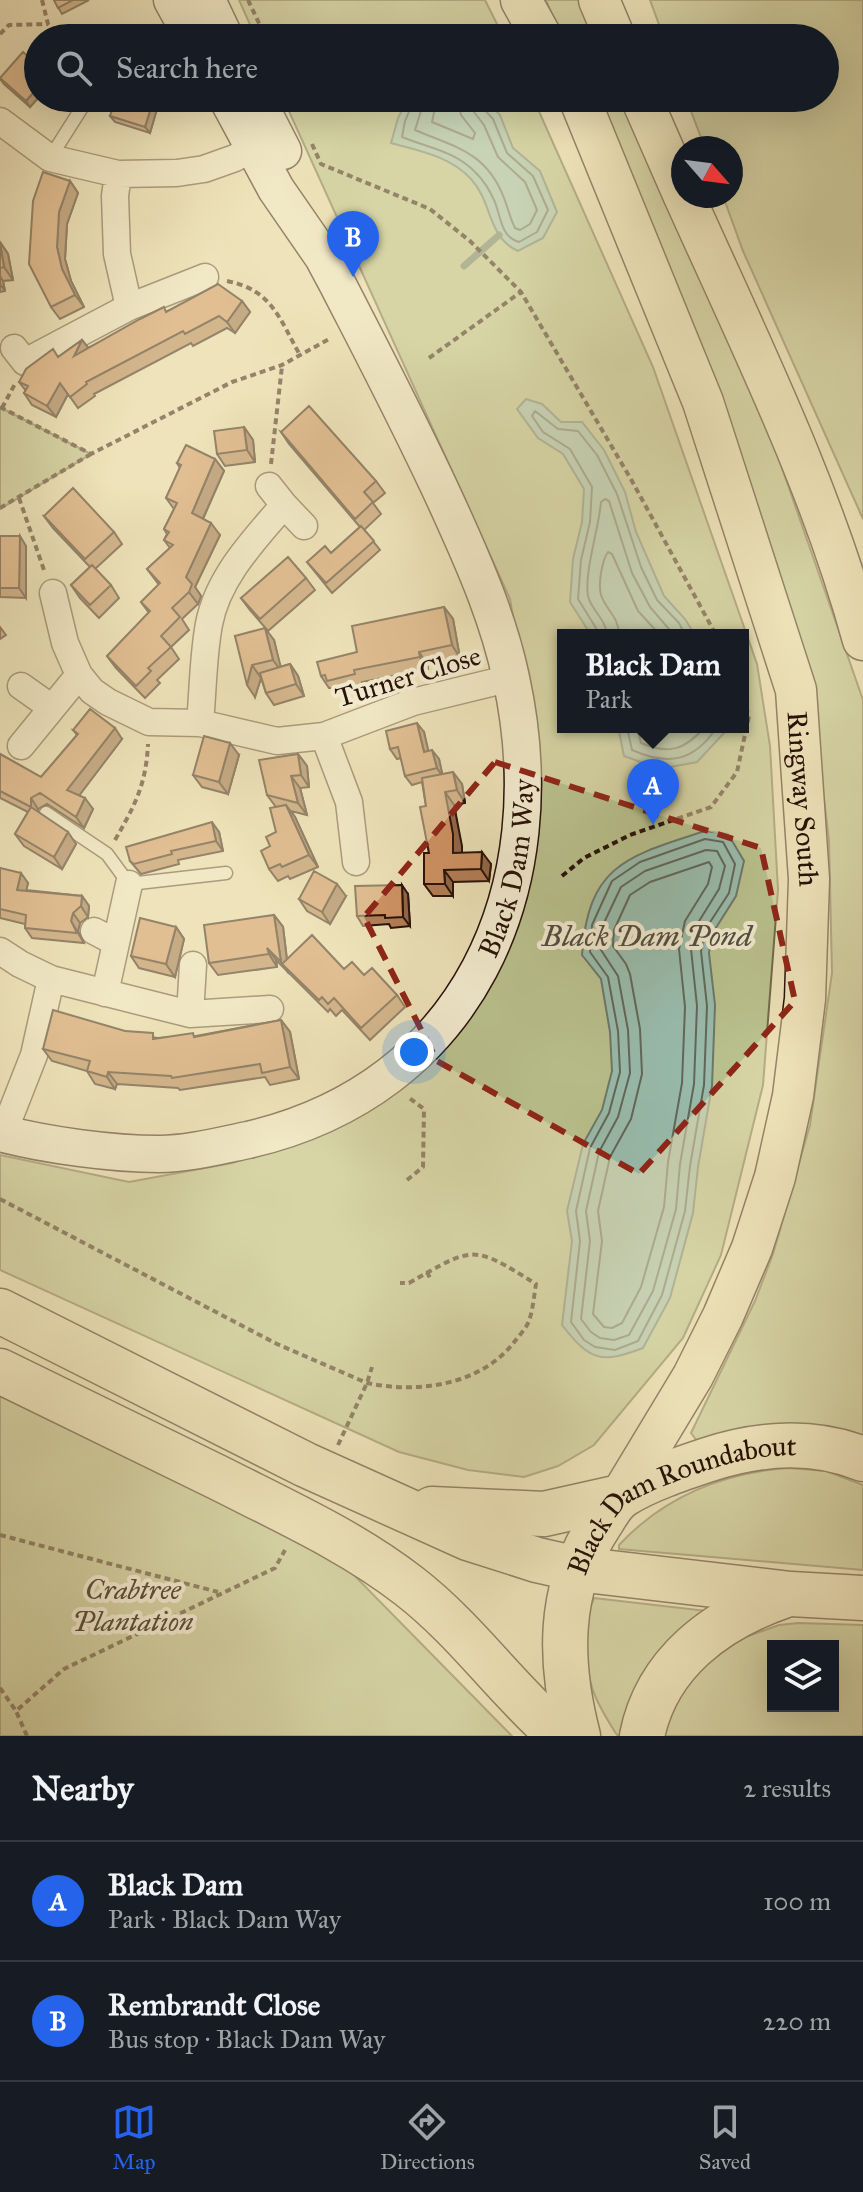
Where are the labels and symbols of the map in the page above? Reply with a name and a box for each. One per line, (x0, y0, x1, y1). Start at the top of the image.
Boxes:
north arrow (671, 136, 743, 208)
pin: B (327, 211, 379, 277)
street label: Turner Close (331, 638, 485, 715)
street label: Ringway South (779, 710, 827, 888)
pin: A (627, 759, 679, 825)
street label: Black Dam Way (471, 778, 541, 963)
water label: Black Dam Pond (540, 918, 754, 954)
your location (394, 1032, 434, 1072)
street label: Black Dam Roundabout (560, 1428, 797, 1580)
park label: Crabtree Plantation (73, 1572, 194, 1639)

